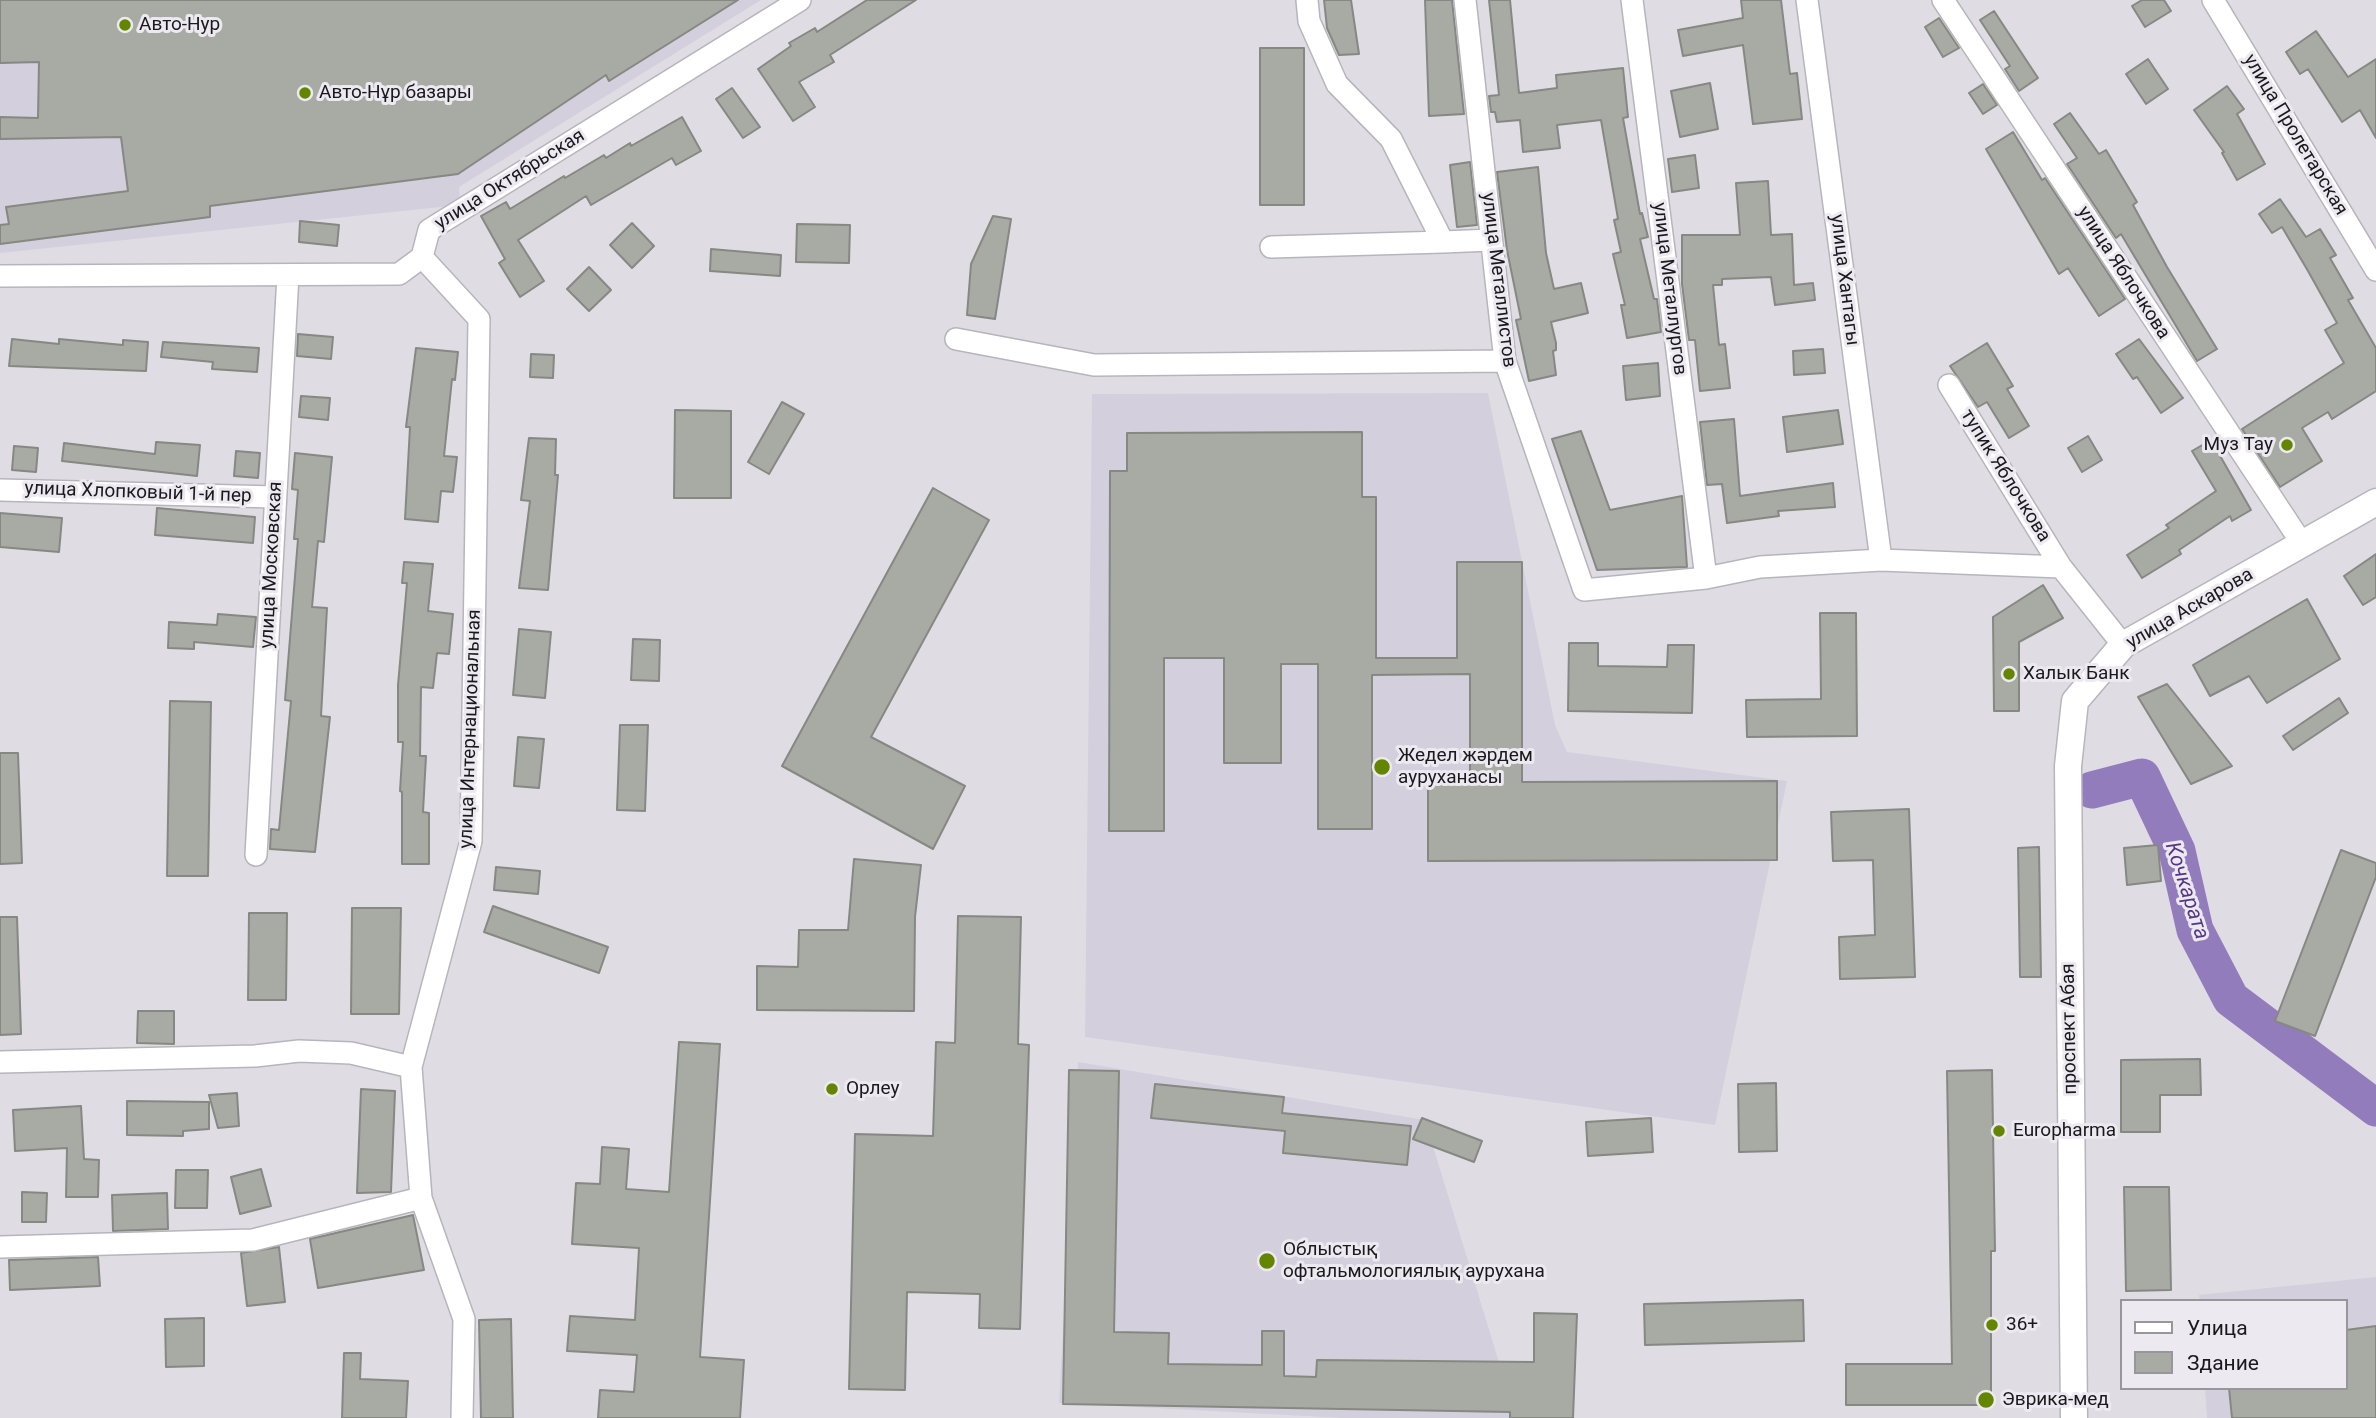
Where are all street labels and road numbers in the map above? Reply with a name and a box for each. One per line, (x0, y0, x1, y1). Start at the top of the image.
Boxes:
street label: улица Пролетарская (2238, 50, 2352, 220)
street label: улица Октябрьская (431, 125, 589, 235)
street label: улица Металлистов (1476, 191, 1520, 369)
street label: улица Металлургов (1647, 201, 1691, 377)
street label: улица Яблочкова (2072, 202, 2174, 344)
street label: улица Хантагы (1825, 213, 1863, 347)
street label: тупик Яблочкова (1955, 405, 2055, 547)
street label: улица Хлопковый 1-й пер (24, 478, 252, 508)
street label: улица Московская (256, 481, 288, 649)
street label: улица Аскарова (2123, 563, 2257, 655)
street label: улица Интернациональная (455, 609, 487, 849)
street label: проспект Абая (2057, 963, 2083, 1095)

